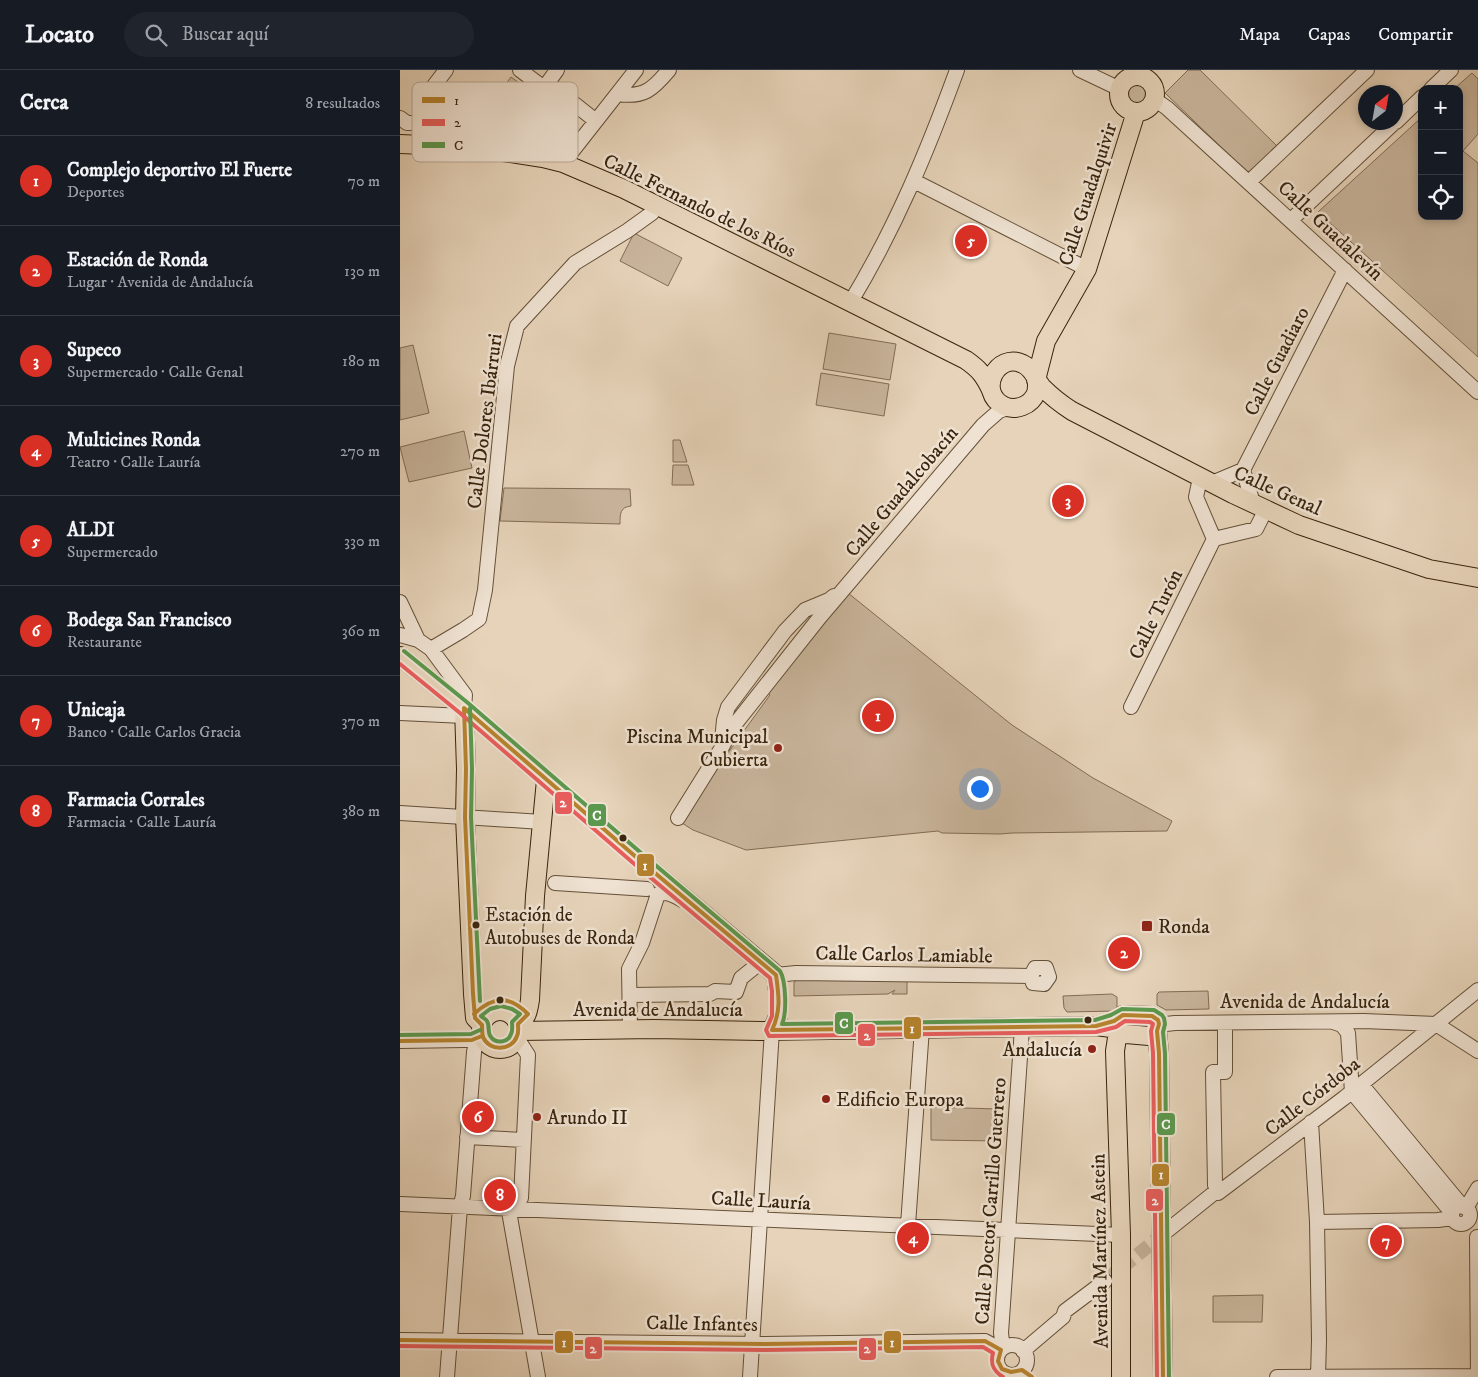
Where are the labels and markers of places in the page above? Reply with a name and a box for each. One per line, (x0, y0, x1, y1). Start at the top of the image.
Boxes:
pin: 5 (955, 222, 987, 260)
pin: 3 (1052, 482, 1084, 520)
pin: 1 (862, 697, 894, 735)
place label: Piscina Municipal Cubierta (626, 725, 769, 773)
marker: Piscina Municipal Cubierta (772, 742, 784, 754)
unlabelled marker (618, 833, 628, 843)
place label: Estación de Autobuses de Ronda (485, 904, 635, 950)
place label: Ronda (1158, 915, 1210, 940)
marker: Ronda (1140, 919, 1154, 933)
marker: Estación de Autobuses de Ronda (471, 920, 481, 930)
pin: 2 (1108, 934, 1140, 972)
unlabelled marker (495, 995, 505, 1005)
unlabelled marker (1083, 1015, 1093, 1025)
place label: Andalucía (1003, 1038, 1082, 1063)
marker: Andalucía (1086, 1043, 1098, 1055)
place label: Edificio Europa (836, 1088, 964, 1113)
marker: Edificio Europa (820, 1093, 832, 1105)
pin: 6 (462, 1098, 494, 1136)
place label: Arundo II (547, 1106, 628, 1131)
marker: Arundo II (531, 1111, 543, 1123)
pin: 8 (484, 1176, 516, 1214)
pin: 4 (897, 1219, 929, 1257)
pin: 7 (1370, 1222, 1402, 1260)

